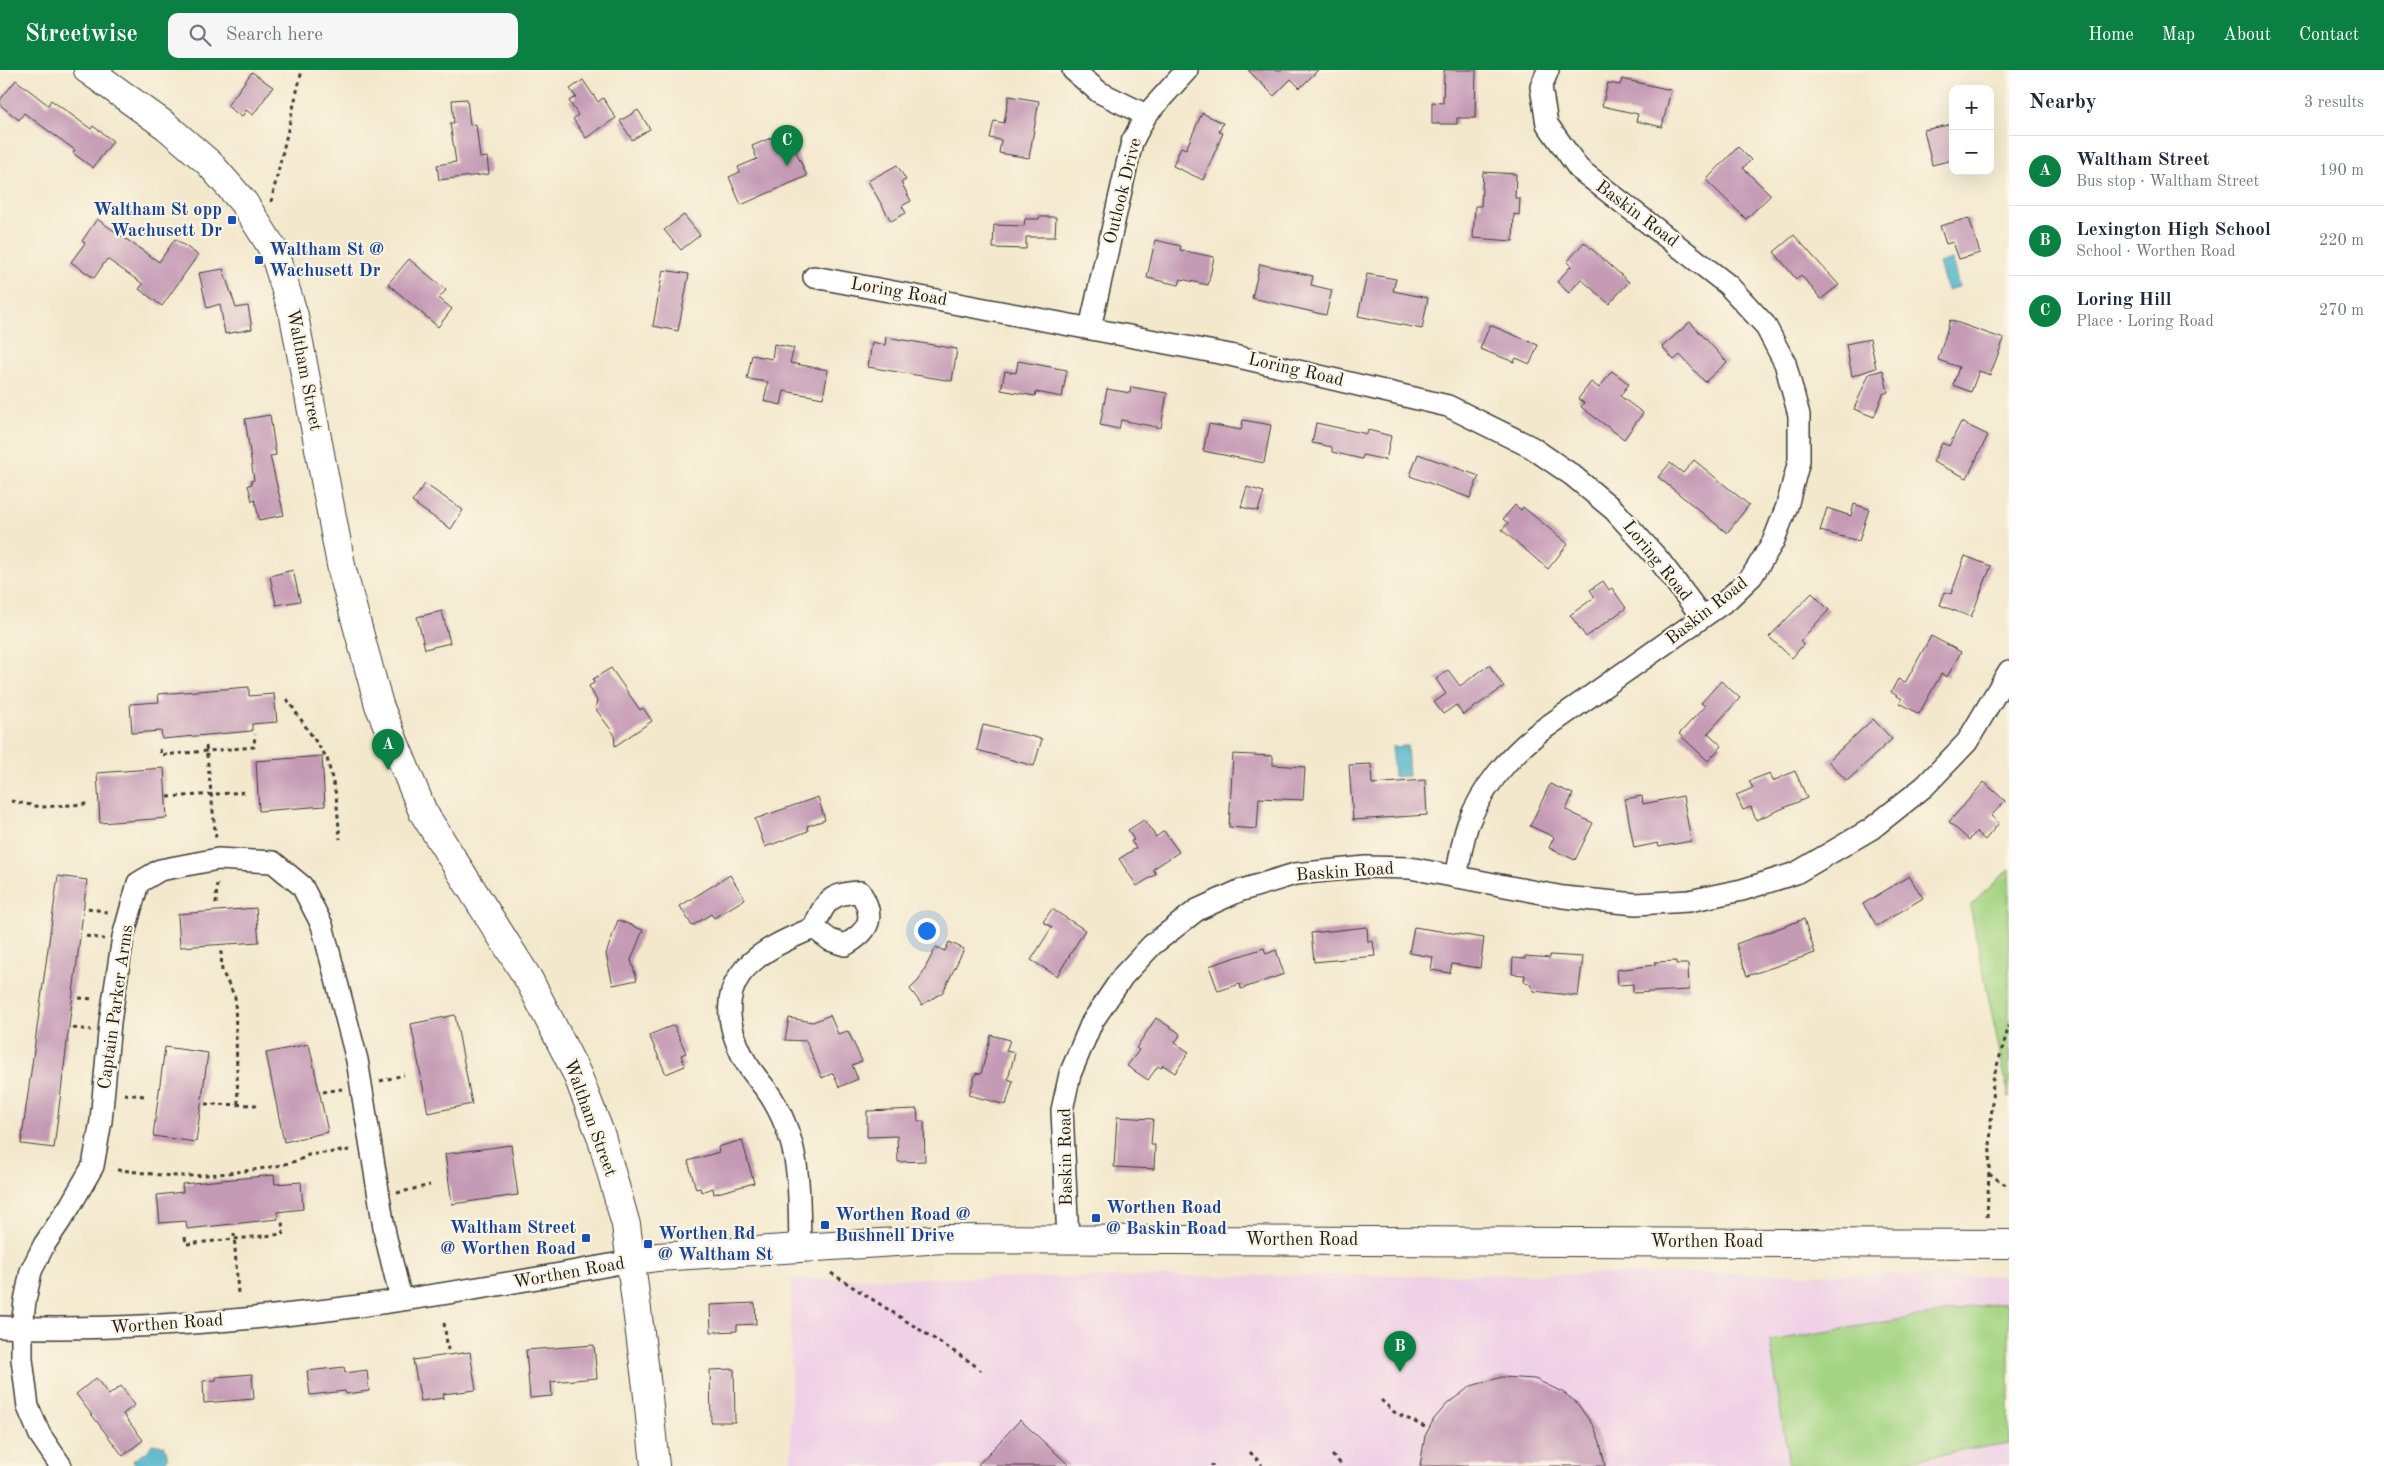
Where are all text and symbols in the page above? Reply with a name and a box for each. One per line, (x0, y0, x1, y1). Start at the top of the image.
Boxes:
search box (168, 13, 518, 58)
icon: search (186, 21, 214, 49)
text: Streetwise (25, 23, 138, 47)
text: Search here (226, 26, 323, 45)
text: Home (2088, 26, 2134, 44)
text: Map (2162, 26, 2195, 44)
text: About (2223, 26, 2271, 44)
text: Contact (2299, 26, 2359, 44)
map controls (1949, 85, 1994, 175)
button: + (1949, 85, 1994, 130)
text: Nearby (2029, 92, 2097, 113)
text: 3 results (2304, 95, 2364, 111)
pin: C (771, 125, 803, 166)
button: − (1949, 130, 1994, 175)
street label: Outlook Drive (1101, 136, 1145, 246)
text: Waltham Street (2076, 151, 2210, 170)
text: A (2039, 163, 2051, 179)
text: 190 m (2319, 163, 2364, 179)
text: Bus stop · Waltham Street (2076, 174, 2259, 190)
street label: Baskin Road (1592, 177, 1682, 251)
place label: Waltham St opp Wachusett Dr (93, 201, 222, 240)
marker: Waltham St opp Wachusett Dr (226, 214, 238, 226)
text: Lexington High School (2076, 221, 2271, 240)
text: B (2039, 233, 2051, 249)
text: 220 m (2319, 233, 2364, 249)
place label: Waltham St @ Wachusett Dr (269, 241, 384, 280)
text: School · Worthen Road (2076, 244, 2236, 260)
marker: Waltham St @ Wachusett Dr (253, 254, 265, 266)
street label: Loring Road (849, 275, 949, 309)
text: Loring Hill (2076, 291, 2172, 310)
text: C (2040, 303, 2050, 319)
text: 270 m (2319, 303, 2364, 319)
street label: Waltham Street (283, 308, 325, 432)
text: Place · Loring Road (2076, 314, 2214, 330)
street label: Loring Road (1246, 350, 1346, 390)
street label: Loring Road (1619, 517, 1695, 605)
street label: Baskin Road (1663, 574, 1751, 648)
pin: A (372, 729, 404, 770)
street label: Baskin Road (1295, 860, 1395, 884)
your location (914, 918, 940, 944)
street label: Captain Parker Arms (96, 923, 136, 1090)
street label: Waltham Street (560, 1057, 620, 1179)
street label: Baskin Road (1056, 1108, 1076, 1206)
place label: Worthen Road @ Baskin Road (1106, 1199, 1227, 1238)
place label: Worthen Road @ Bushnell Drive (835, 1206, 971, 1245)
marker: Worthen Road @ Baskin Road (1090, 1212, 1102, 1224)
place label: Waltham Street @ Worthen Road (440, 1219, 576, 1258)
marker: Worthen Road @ Bushnell Drive (819, 1219, 831, 1231)
place label: Worthen Rd @ Waltham St (658, 1225, 774, 1264)
street label: Worthen Road (1245, 1231, 1359, 1249)
marker: Waltham Street @ Worthen Road (580, 1232, 592, 1244)
street label: Worthen Road (1650, 1233, 1764, 1251)
marker: Worthen Rd @ Waltham St (642, 1238, 654, 1250)
street label: Worthen Road (512, 1254, 626, 1292)
street label: Worthen Road (110, 1311, 224, 1337)
pin: B (1384, 1331, 1416, 1372)

